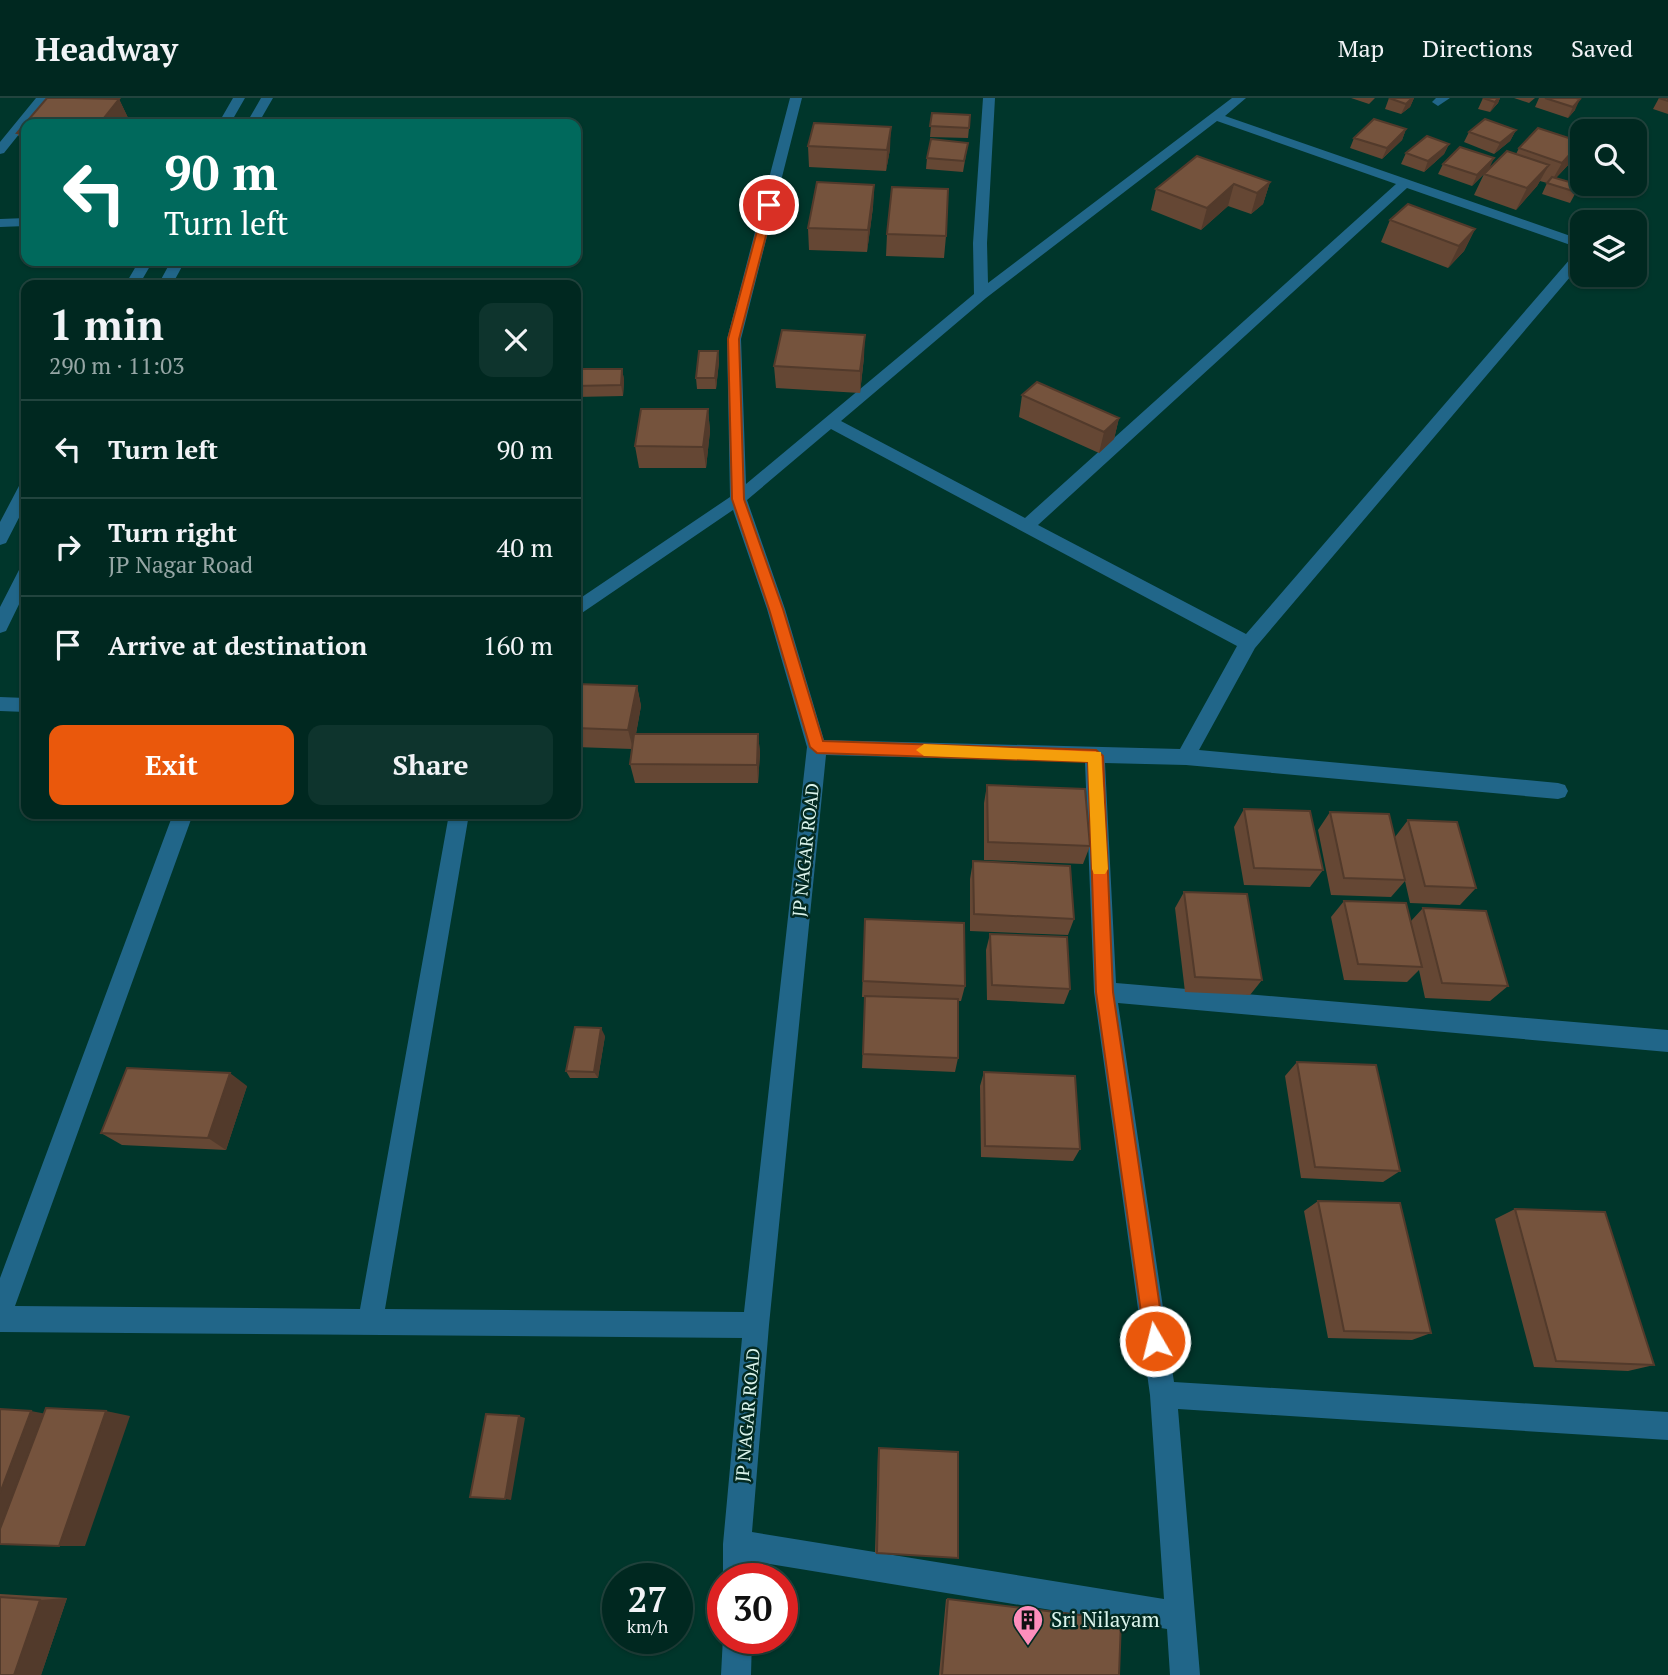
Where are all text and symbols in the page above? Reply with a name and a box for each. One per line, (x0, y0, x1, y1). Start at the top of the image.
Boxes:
text: Headway (35, 27, 178, 70)
text: Map (1338, 32, 1384, 64)
text: Directions (1422, 32, 1533, 64)
text: Saved (1571, 32, 1633, 64)
map controls (1570, 119, 1647, 287)
button: search (1570, 119, 1647, 196)
text: 90 m (164, 139, 278, 204)
icon: left (49, 147, 140, 238)
pin (739, 175, 799, 235)
icon: arrive (750, 186, 788, 224)
text: Turn left (164, 202, 288, 244)
button: layers (1570, 210, 1647, 287)
text: 1 min (49, 296, 164, 352)
button: close (479, 303, 553, 377)
text: 290 m · 11:03 (49, 350, 184, 381)
icon: left (49, 430, 87, 468)
text: Turn left (108, 432, 218, 466)
text: 90 m (497, 432, 553, 466)
text: Turn right (108, 515, 237, 549)
icon: right (49, 528, 87, 566)
text: 40 m (497, 530, 553, 564)
text: JP Nagar Road (108, 549, 253, 580)
icon: arrive (49, 626, 87, 664)
text: Arrive at destination (108, 628, 367, 662)
text: 160 m (483, 628, 553, 662)
button: Exit (49, 725, 294, 805)
button: Share (308, 725, 553, 805)
street label: JP NAGAR ROAD (786, 782, 824, 918)
position arrow (1118, 1304, 1192, 1378)
street label: JP NAGAR ROAD (729, 1347, 765, 1483)
speed limit sign: 30 (707, 1563, 798, 1654)
text: 27 (628, 1576, 667, 1622)
building icon: Sri Nilayam (1011, 1603, 1045, 1647)
place label: Sri Nilayam (1051, 1605, 1160, 1633)
text: km/h (627, 1614, 668, 1638)

